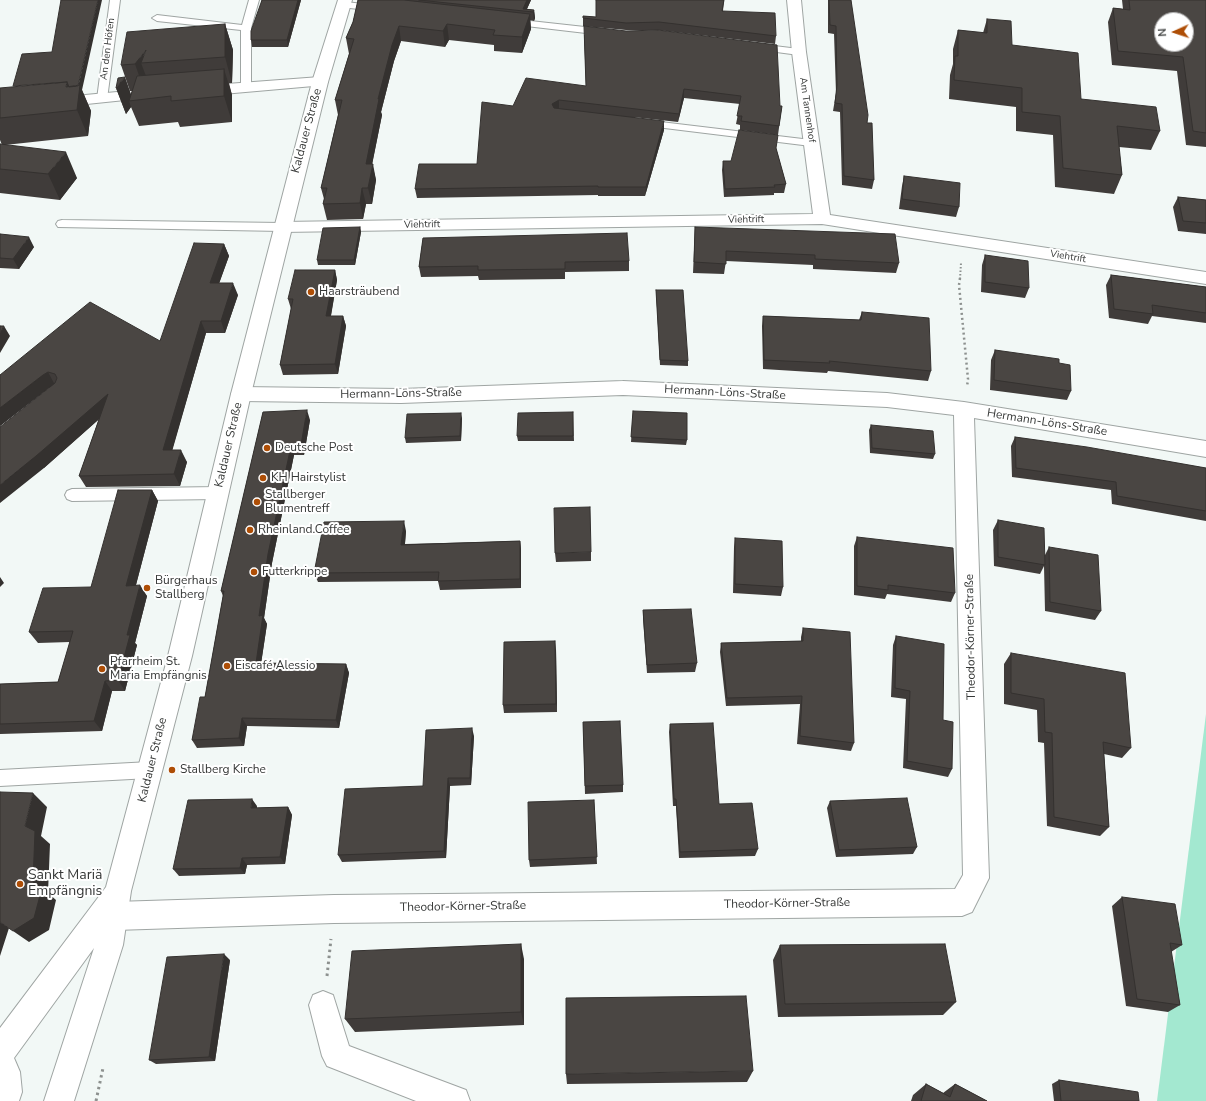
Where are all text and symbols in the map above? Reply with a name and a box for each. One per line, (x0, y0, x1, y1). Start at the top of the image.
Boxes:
north arrow (1154, 12, 1194, 52)
street label: An den Höfen (98, 17, 118, 81)
text: N (1155, 28, 1170, 37)
street label: Am Tannenhof (796, 77, 818, 143)
street label: Kaldauer Straße (289, 87, 325, 175)
street label: Viehtrift (728, 214, 764, 226)
street label: Viehtrift (404, 219, 440, 231)
street label: Viehtrift (1049, 248, 1087, 266)
place label: Haarsträubend (319, 285, 400, 299)
marker: Haarsträubend (306, 287, 316, 297)
street label: Hermann-Löns-Straße (664, 383, 786, 403)
street label: Hermann-Löns-Straße (340, 386, 462, 402)
street label: Kaldauer Straße (212, 401, 246, 489)
street label: Hermann-Löns-Straße (986, 406, 1108, 440)
place label: Deutsche Post (275, 441, 353, 455)
marker: Deutsche Post (262, 443, 272, 453)
place label: KH Hairstylist (271, 471, 346, 485)
marker: KH Hairstylist (258, 473, 268, 483)
place label: Stallberger Blumentreff (265, 488, 329, 516)
marker: Stallberger Blumentreff (252, 497, 262, 507)
place label: Rheinland.Coffee (258, 523, 350, 537)
marker: Rheinland.Coffee (245, 525, 255, 535)
place label: Futterkrippe (262, 565, 327, 579)
marker: Futterkrippe (249, 567, 259, 577)
place label: Bürgerhaus Stallberg (155, 574, 217, 602)
street label: Theodor-Körner-Straße (963, 574, 979, 700)
marker: Bürgerhaus Stallberg (142, 583, 152, 593)
place label: Pfarrheim St. Maria Empfängnis (110, 655, 207, 683)
place label: Eiscafé Alessio (235, 659, 315, 673)
marker: Eiscafé Alessio (222, 661, 232, 671)
marker: Pfarrheim St. Maria Empfängnis (97, 664, 107, 674)
street label: Kaldauer Straße (135, 716, 171, 804)
place label: Stallberg Kirche (180, 763, 266, 777)
marker: Stallberg Kirche (167, 765, 177, 775)
place label: Sankt Mariä Empfängnis (28, 868, 102, 900)
marker: Sankt Mariä Empfängnis (15, 879, 25, 889)
street label: Theodor-Körner-Straße (724, 896, 850, 912)
street label: Theodor-Körner-Straße (400, 899, 526, 915)

